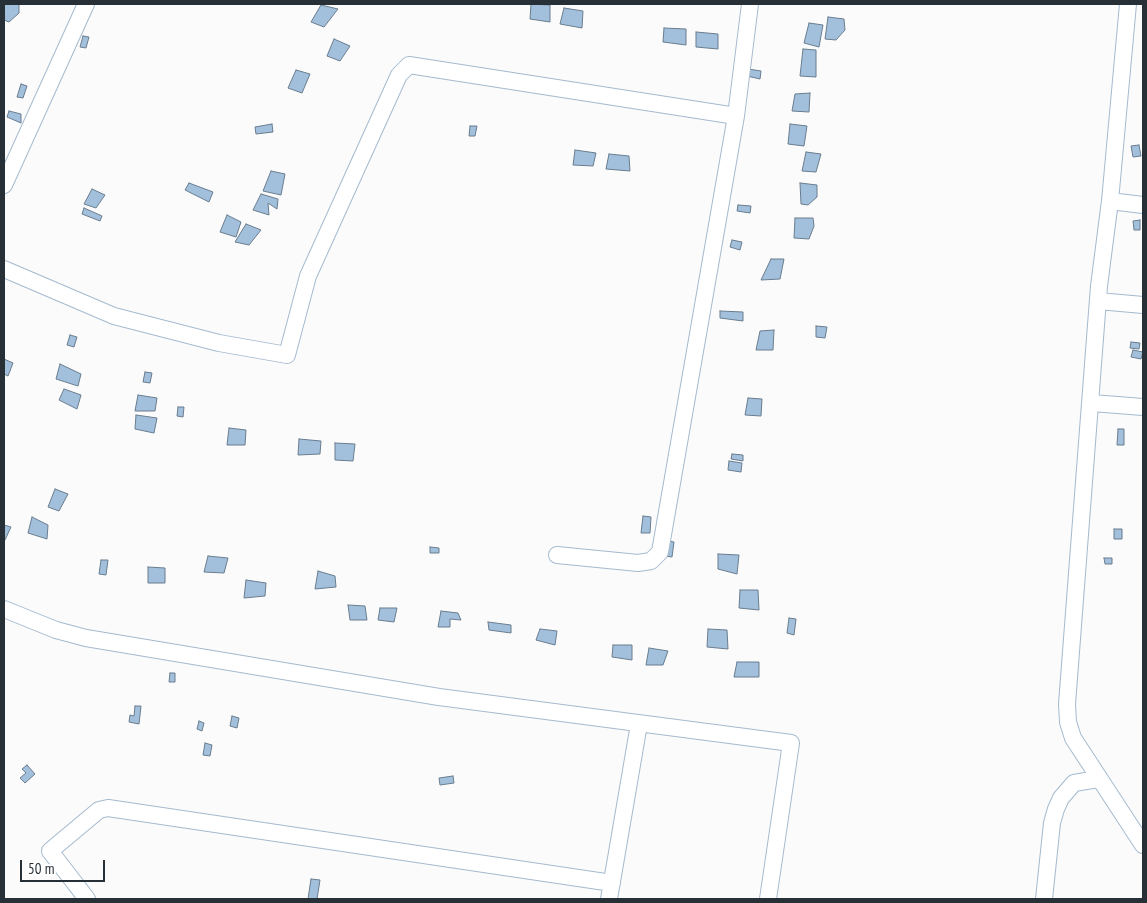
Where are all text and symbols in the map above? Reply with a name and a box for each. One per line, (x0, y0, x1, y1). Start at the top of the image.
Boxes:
scale bar (22, 850, 108, 882)
text: 50 m (28, 859, 54, 878)

